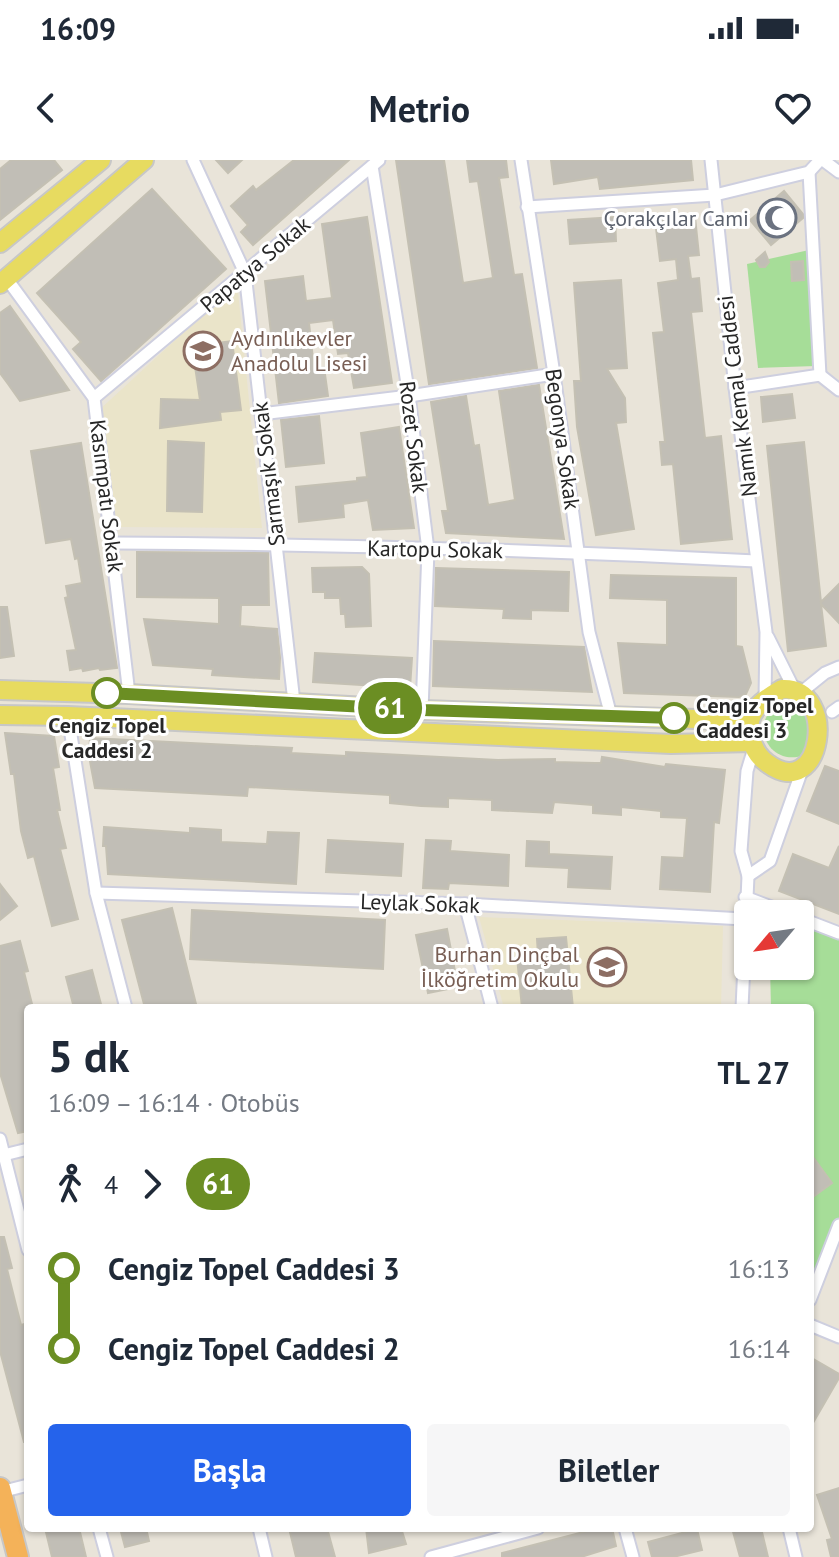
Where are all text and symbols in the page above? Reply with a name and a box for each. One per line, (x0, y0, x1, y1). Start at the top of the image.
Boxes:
text: 16:09 (40, 9, 116, 48)
text: Metrio (369, 85, 470, 132)
icon: back (24, 86, 68, 130)
icon: heart (771, 86, 815, 130)
mosque icon: Çorakçılar Cami (756, 197, 798, 239)
place label: Çorakçılar Cami (603, 204, 749, 232)
street label: Papatya Sokak (194, 210, 316, 318)
street label: Namık Kemal Caddesi (711, 294, 763, 498)
place label: Aydınlıkevler Anadolu Lisesi (231, 324, 367, 377)
school or university icon: Aydınlıkevler Anadolu Lisesi (182, 330, 224, 372)
street label: Begonya Sokak (539, 367, 587, 512)
street label: Rozet Sokak (393, 379, 435, 495)
street label: Sarmaşık Sokak (245, 400, 291, 548)
street label: Kasımpatı Sokak (84, 418, 130, 575)
street label: Kartopu Sokak (367, 534, 504, 564)
marker: Cengiz Topel Caddesi 2 (92, 678, 122, 708)
line badge: 61 (354, 682, 426, 734)
text: 61 (374, 689, 406, 726)
place label: Cengiz Topel Caddesi 3 (696, 691, 814, 744)
marker: Cengiz Topel Caddesi 3 (659, 703, 689, 733)
place label: Cengiz Topel Caddesi 2 (48, 711, 166, 764)
street label: Leylak Sokak (360, 887, 481, 919)
north arrow (734, 900, 814, 980)
map controls (734, 900, 814, 980)
place label: Burhan Dinçbal İlköğretim Okulu (421, 940, 580, 993)
school or university icon: Burhan Dinçbal İlköğretim Okulu (586, 946, 628, 988)
text: 5 dk (48, 1027, 129, 1084)
text: TL 27 (717, 1053, 790, 1092)
text: 16:09 – 16:14 · Otobüs (48, 1086, 300, 1119)
icon: walk (48, 1162, 92, 1206)
icon: forward (130, 1162, 174, 1206)
text: 61 (202, 1165, 234, 1202)
text: 4 (104, 1168, 118, 1201)
text: Cengiz Topel Caddesi 3 (108, 1249, 400, 1288)
text: 16:13 (728, 1252, 790, 1285)
text: Cengiz Topel Caddesi 2 (108, 1329, 400, 1368)
text: 16:14 (728, 1332, 790, 1365)
button: Başla (48, 1424, 411, 1516)
button: Biletler (427, 1424, 790, 1516)

